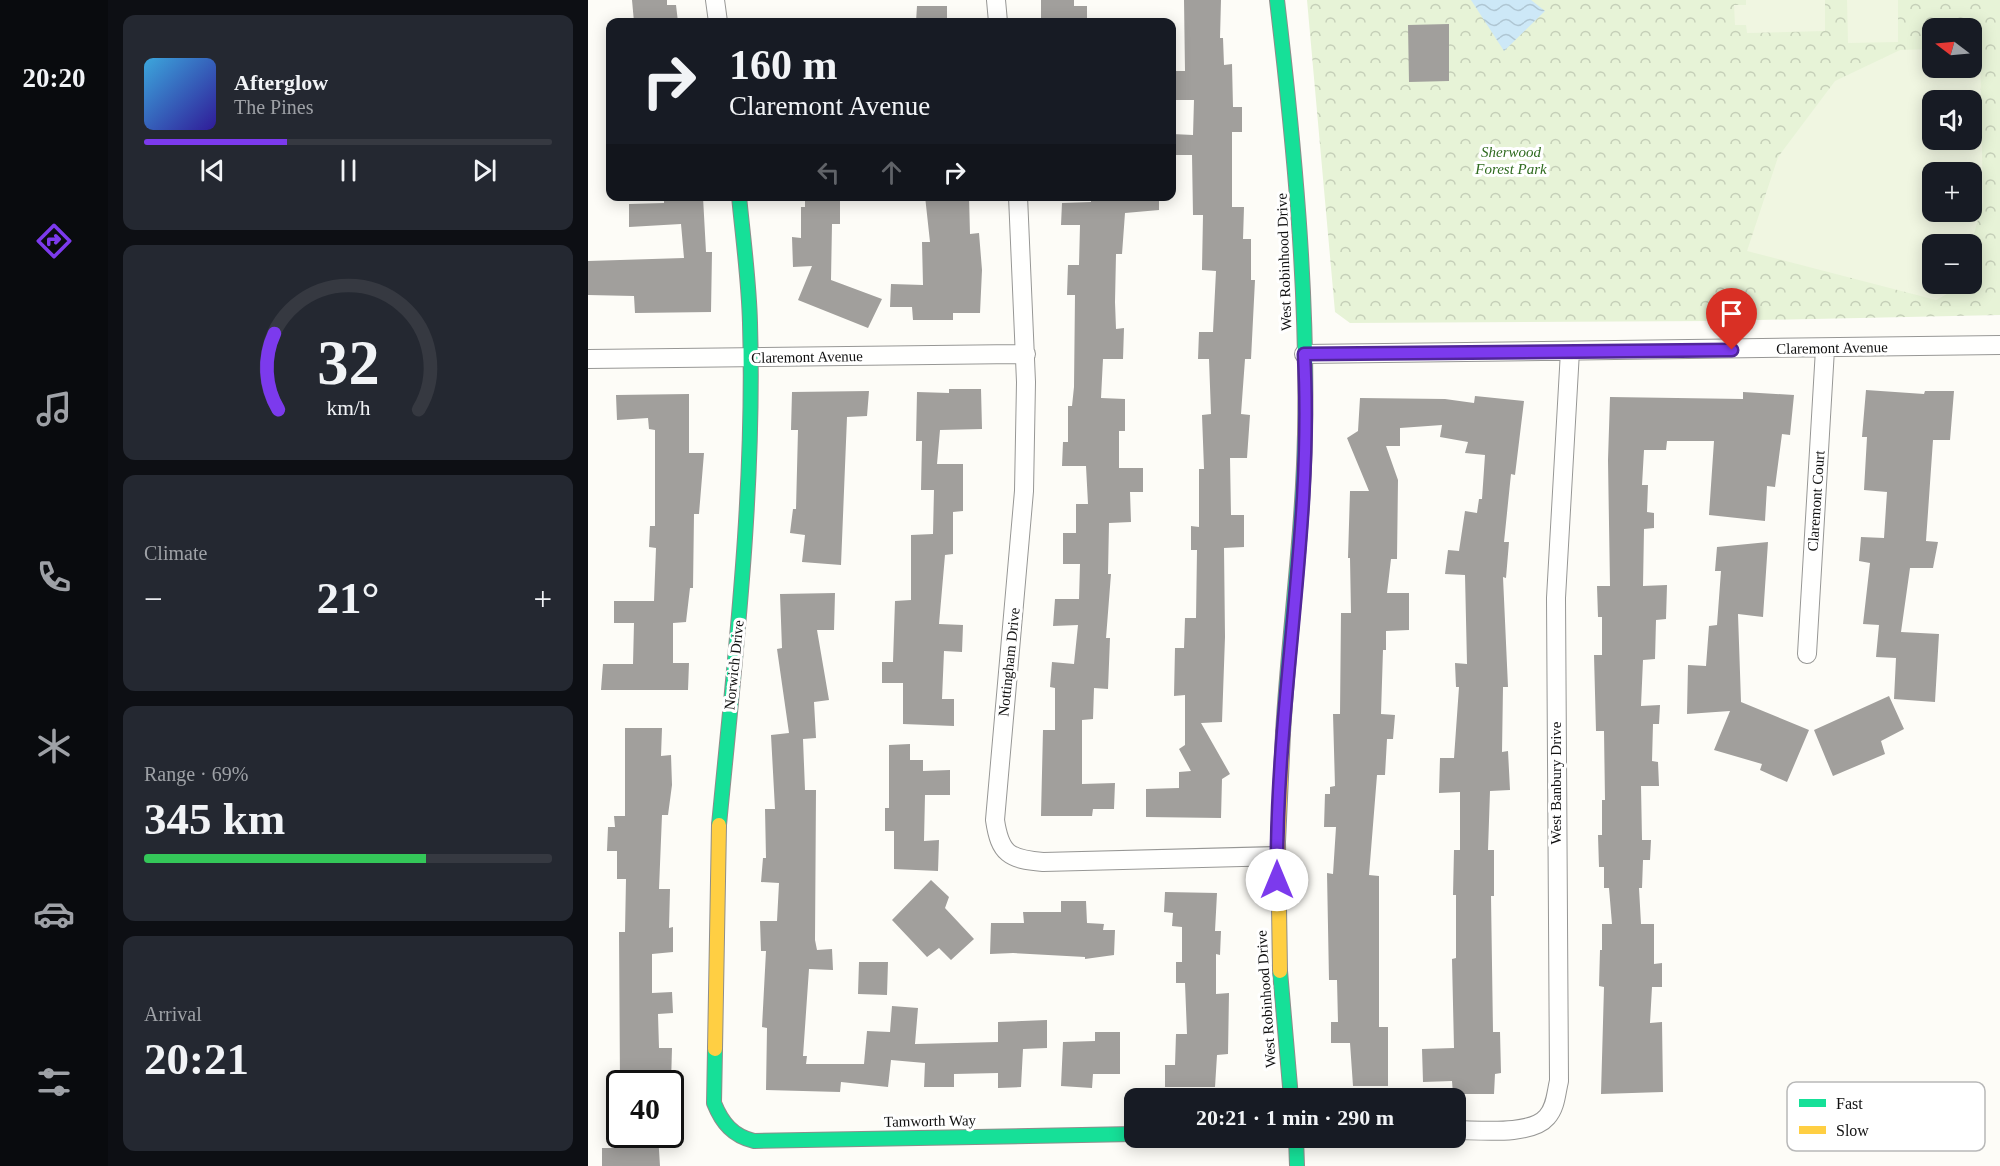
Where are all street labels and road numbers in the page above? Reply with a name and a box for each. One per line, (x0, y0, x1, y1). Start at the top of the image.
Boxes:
street label: West Robinhood Drive (1274, 192, 1294, 331)
street label: Claremont Avenue (1776, 339, 1888, 357)
street label: Claremont Avenue (751, 348, 863, 366)
street label: Claremont Court (1804, 449, 1828, 552)
street label: Nottingham Drive (995, 606, 1023, 717)
street label: Norwich Drive (721, 619, 747, 711)
street label: West Banbury Drive (1548, 721, 1564, 844)
street label: West Robinhood Drive (1253, 929, 1279, 1068)
street label: Tamworth Way (884, 1112, 977, 1130)

